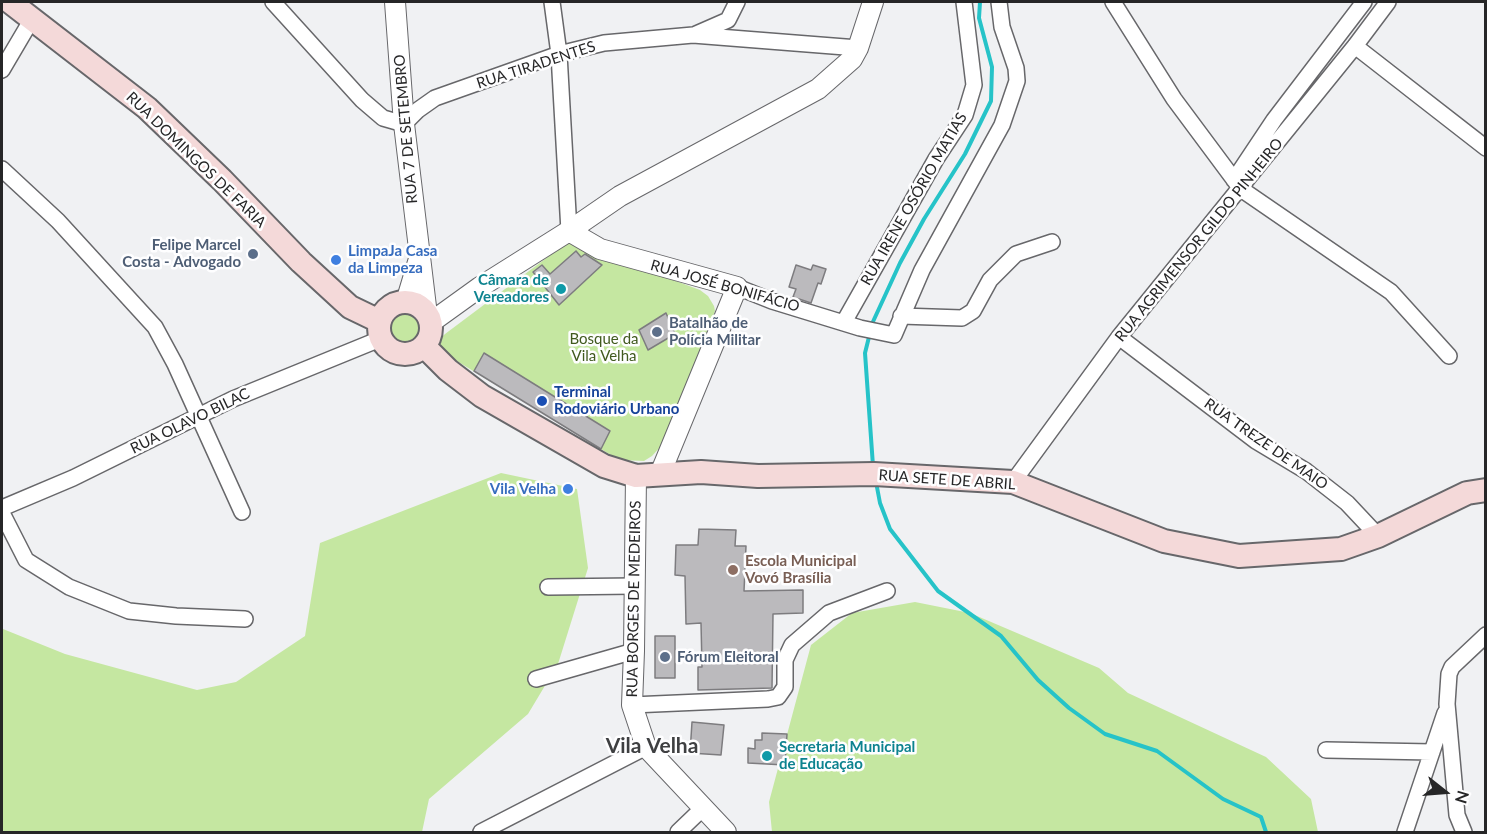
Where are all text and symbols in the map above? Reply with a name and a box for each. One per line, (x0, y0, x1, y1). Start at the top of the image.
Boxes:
street label: RUA TIRADENTES (474, 37, 598, 93)
street label: RUA 7 DE SETEMBRO (391, 54, 421, 204)
street label: RUA DOMINGOS DE FARIA (122, 88, 270, 232)
street label: RUA IRENE OSÓRIO MATIAS (857, 109, 971, 289)
street label: RUA AGRIMENSOR GILDO PINHEIRO (1111, 135, 1287, 345)
place label: Felipe Marcel Costa - Advogado (122, 236, 241, 271)
place label: LimpaJa Casa da Limpeza (348, 242, 437, 277)
marker: Felipe Marcel Costa - Advogado (246, 247, 260, 261)
marker: LimpaJa Casa da Limpeza (329, 253, 343, 267)
street label: RUA JOSÉ BONIFÁCIO (648, 256, 802, 316)
place label: Câmara de Vereadores (474, 271, 549, 306)
marker: Câmara de Vereadores (554, 282, 568, 296)
place label: Batalhão de Polícia Militar (669, 314, 761, 349)
marker: Batalhão de Polícia Militar (650, 325, 664, 339)
park label: Bosque da Vila Velha (570, 330, 638, 365)
place label: Terminal Rodoviário Urbano (554, 383, 679, 418)
street label: RUA OLAVO BILAC (127, 384, 253, 458)
marker: Terminal Rodoviário Urbano (535, 394, 549, 408)
street label: RUA TREZE DE MAIO (1201, 395, 1331, 493)
street label: RUA SETE DE ABRIL (878, 466, 1016, 494)
place label: Vila Velha (490, 480, 556, 498)
marker: Vila Velha (561, 482, 575, 496)
street label: RUA BORGES DE MEDEIROS (623, 500, 645, 698)
place label: Escola Municipal Vovó Brasília (745, 552, 856, 587)
marker: Escola Municipal Vovó Brasília (726, 563, 740, 577)
place label: Fórum Eleitoral (677, 648, 779, 666)
marker: Fórum Eleitoral (658, 650, 672, 664)
district label: Vila Velha (606, 733, 698, 759)
place label: Secretaria Municipal de Educação (779, 738, 915, 773)
marker: Secretaria Municipal de Educação (760, 749, 774, 763)
north arrow (1415, 762, 1475, 822)
text: N (1452, 789, 1474, 806)

